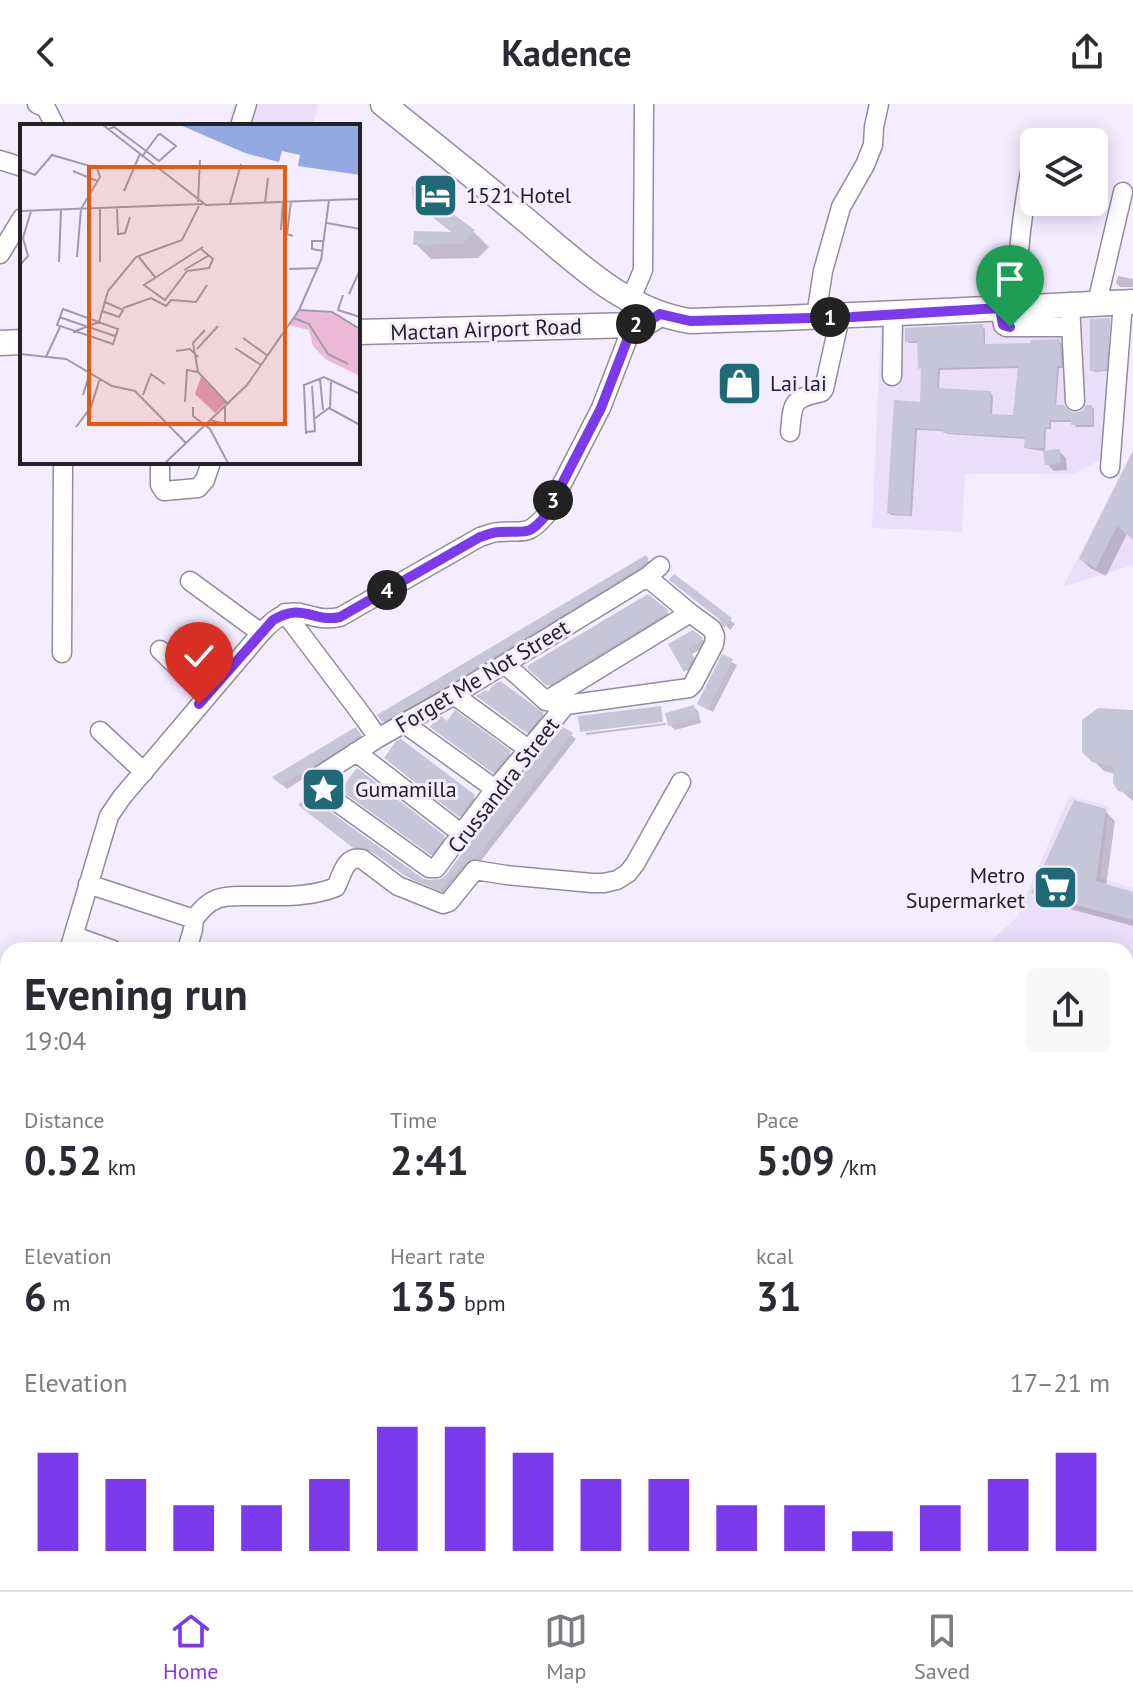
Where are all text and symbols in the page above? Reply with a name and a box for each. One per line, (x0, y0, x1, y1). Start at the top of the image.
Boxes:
text: Kadence (501, 29, 632, 76)
icon: back (24, 30, 68, 74)
icon: share (1065, 30, 1109, 74)
inset map (20, 124, 360, 464)
map controls (1020, 128, 1108, 216)
button: layers (1020, 128, 1108, 216)
hotel icon: 1521 Hotel (411, 171, 459, 219)
place label: 1521 Hotel (466, 181, 572, 209)
pin (976, 245, 1044, 327)
icon: arrive (988, 257, 1032, 301)
pin: 1 (810, 297, 850, 337)
text: 1 (824, 303, 836, 331)
pin: 2 (616, 304, 656, 344)
text: 2 (630, 310, 642, 338)
street label: Mactan Airport Road (390, 312, 582, 346)
shop icon: Lai lai (715, 359, 763, 407)
place label: Lai lai (770, 369, 827, 397)
pin: 3 (533, 480, 573, 520)
text: 3 (547, 486, 559, 514)
pin: 4 (367, 570, 407, 610)
text: 4 (381, 576, 393, 604)
street label: Forget Me Not Street (390, 613, 574, 739)
pin (165, 622, 233, 704)
icon: check (177, 634, 221, 678)
street label: Crussandra Street (441, 711, 565, 859)
place icon: Gumamilla (300, 765, 348, 813)
place label: Gumamilla (355, 775, 457, 803)
place label: Metro Supermarket (906, 861, 1026, 914)
supermarket icon: Metro Supermarket (1032, 864, 1080, 912)
text: Evening run (24, 965, 248, 1022)
button: share (1026, 968, 1110, 1052)
text: 19:04 (24, 1024, 86, 1057)
text: Distance (24, 1106, 105, 1134)
text: Time (390, 1106, 437, 1134)
text: Pace (756, 1106, 799, 1134)
text: 0.52 (24, 1134, 102, 1186)
text: 2:41 (390, 1134, 469, 1186)
text: 5:09 (756, 1134, 835, 1186)
text: km (102, 1153, 136, 1181)
text: /km (835, 1153, 877, 1181)
text: Elevation (24, 1242, 112, 1270)
text: Heart rate (390, 1242, 485, 1270)
text: kcal (756, 1242, 794, 1270)
text: 6 (24, 1270, 47, 1322)
text: 135 (390, 1270, 458, 1322)
text: 31 (756, 1270, 801, 1322)
text: m (47, 1289, 70, 1317)
text: bpm (458, 1289, 506, 1317)
text: Elevation (24, 1366, 128, 1399)
text: 17–21 m (1010, 1366, 1110, 1399)
tab: Home (163, 1609, 219, 1685)
tab: Map (544, 1609, 588, 1685)
tab: Saved (914, 1609, 970, 1685)

